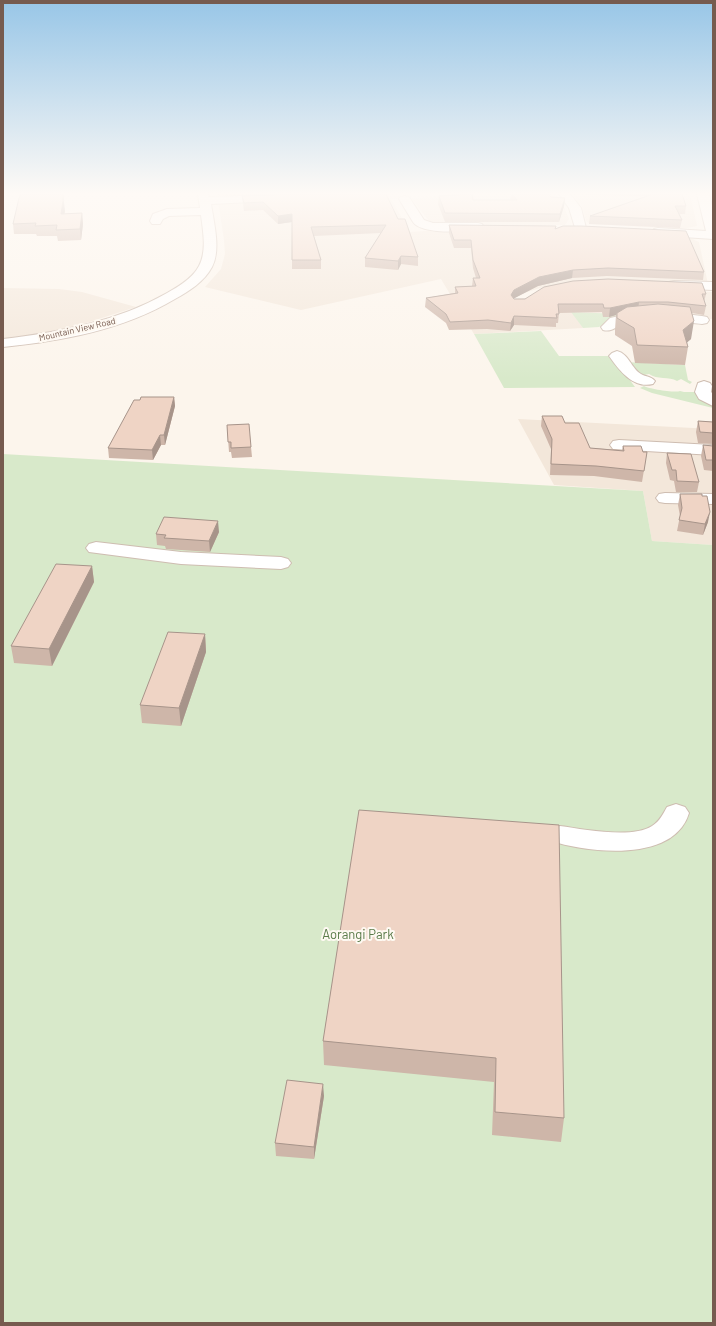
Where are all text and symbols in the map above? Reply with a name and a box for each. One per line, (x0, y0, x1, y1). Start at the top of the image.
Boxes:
street label: Mountain View Road (38, 315, 116, 343)
park label: Aorangi Park (322, 926, 394, 942)

